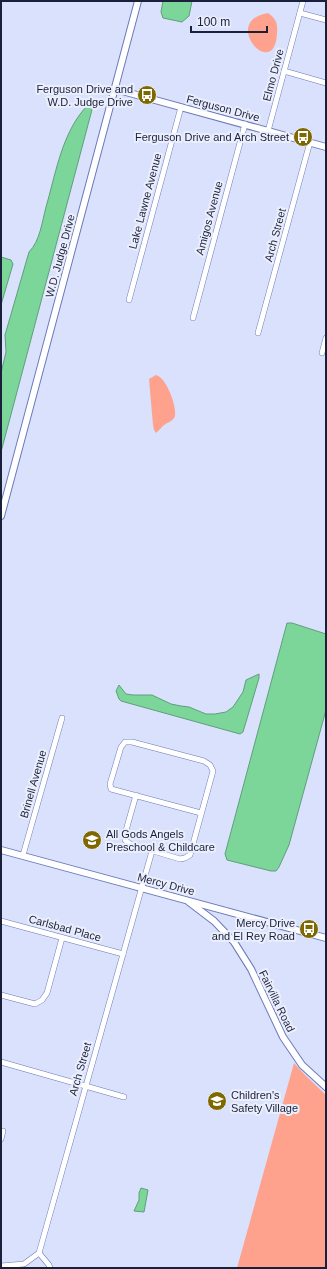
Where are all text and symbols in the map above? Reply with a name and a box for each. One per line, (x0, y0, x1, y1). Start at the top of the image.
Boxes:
scale bar (191, 8, 267, 34)
text: 100 m (197, 15, 230, 29)
street label: Elmo Drive (260, 47, 286, 103)
place label: Ferguson Drive and W.D. Judge Drive (36, 83, 133, 108)
bus stop icon: Ferguson Drive and W.D. Judge Drive (136, 84, 158, 106)
street label: Ferguson Drive (185, 92, 261, 124)
bus stop icon: Ferguson Drive and Arch Street (292, 126, 314, 148)
place label: Ferguson Drive and Arch Street (135, 131, 289, 143)
street label: Lake Lawne Avenue (126, 152, 164, 250)
street label: Amigos Avenue (193, 180, 225, 256)
street label: Arch Street (262, 207, 288, 263)
street label: W.D. Judge Drive (43, 213, 77, 299)
street label: Brinell Avenue (18, 749, 48, 819)
place label: All Gods Angels Preschool & Childcare (106, 828, 215, 853)
school or university icon: All Gods Angels Preschool & Childcare (81, 829, 103, 851)
street label: Mercy Drive (136, 871, 196, 897)
street label: Carlsbad Place (27, 913, 103, 943)
place label: Mercy Drive and El Rey Road (212, 917, 295, 942)
bus stop icon: Mercy Drive and El Rey Road (298, 918, 320, 940)
street label: Fairvilla Road (257, 968, 297, 1034)
street label: Arch Street (67, 1041, 93, 1097)
place label: Children's Safety Village (231, 1089, 298, 1114)
school or university icon: Children's Safety Village (206, 1090, 228, 1112)

